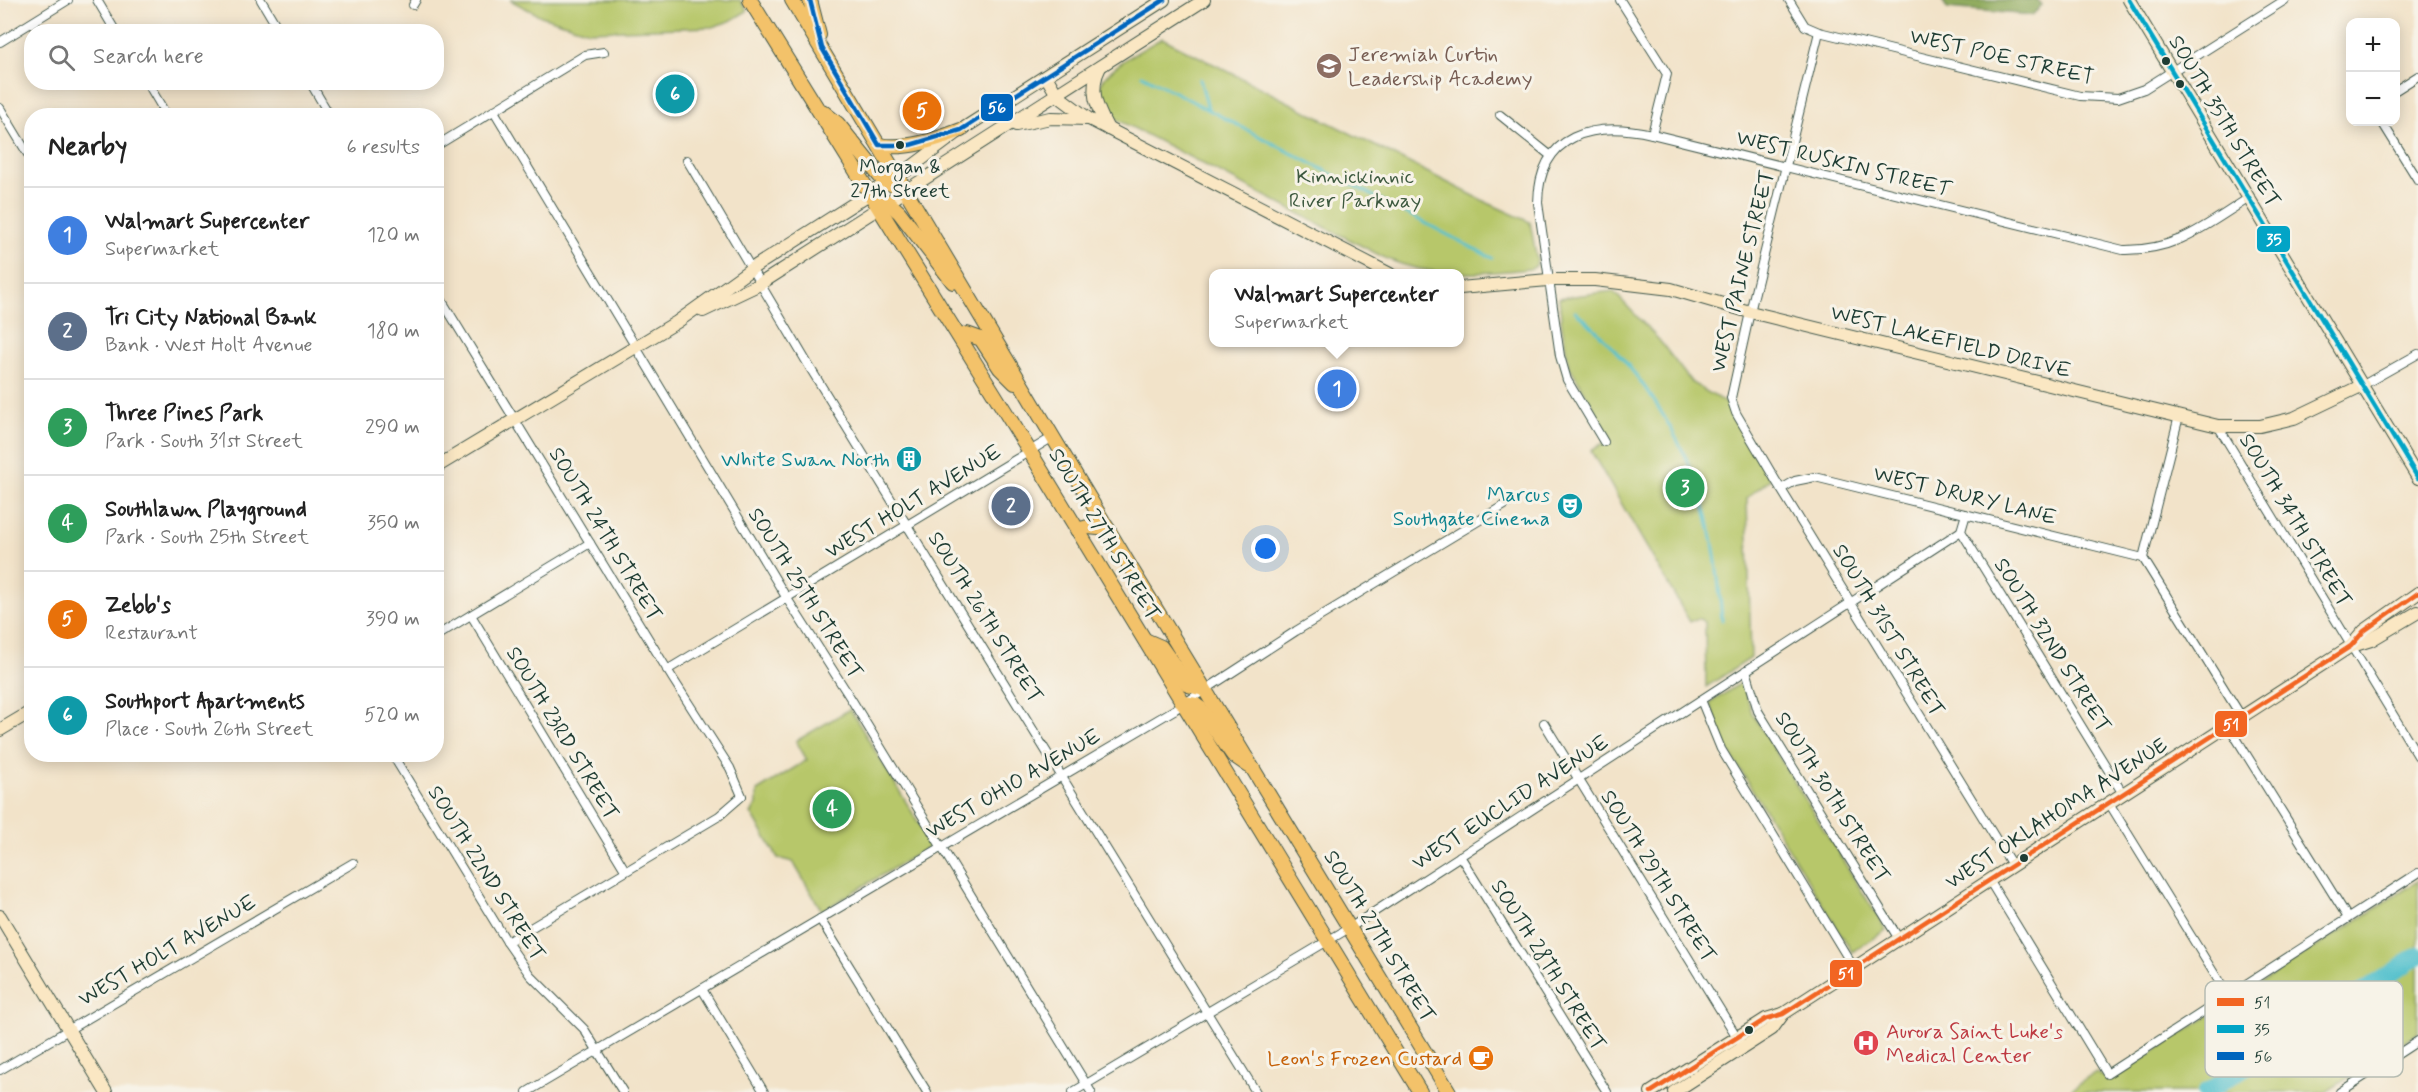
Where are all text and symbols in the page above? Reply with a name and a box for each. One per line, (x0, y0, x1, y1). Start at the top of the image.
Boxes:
map controls (2346, 18, 2400, 126)
button: + (2346, 18, 2400, 72)
street label: WEST POE STREET (1907, 22, 2097, 92)
search box (24, 24, 444, 90)
street label: SOUTH 35TH STREET (2162, 30, 2287, 213)
icon: search (45, 41, 78, 74)
place label: Jeremiah Curtin Leadership Academy (1348, 41, 1532, 93)
text: Search here (93, 43, 204, 71)
school or university icon: Jeremiah Curtin Leadership Academy (1314, 51, 1344, 81)
unlabelled marker (2160, 55, 2172, 67)
pin: 6 (656, 72, 694, 116)
button: − (2346, 72, 2400, 126)
unlabelled marker (2174, 78, 2186, 90)
pin: 5 (902, 88, 942, 134)
line badge: 56 (980, 93, 1014, 122)
text: 56 (988, 98, 1006, 119)
street label: WEST RUSKIN STREET (1733, 124, 1955, 204)
text: Nearby (48, 130, 127, 164)
text: 6 results (347, 134, 420, 161)
marker: Morgan & 27th Street (894, 139, 906, 151)
place label: Morgan & 27th Street (850, 154, 950, 205)
park label: Kinnickinnic River Parkway (1289, 163, 1421, 215)
street label: WEST PAINE STREET (1704, 167, 1782, 375)
text: Walmart Supercenter (105, 208, 309, 236)
text: 1 (63, 222, 72, 249)
text: 120 m (367, 222, 420, 249)
line badge: 35 (2256, 225, 2291, 253)
text: 35 (2266, 230, 2282, 251)
text: Supermarket (105, 236, 219, 263)
popup (1209, 269, 1464, 347)
text: Walmart Supercenter (1234, 281, 1439, 309)
street label: WEST LAKEFIELD DRIVE (1828, 299, 2074, 385)
text: Tri City National Bank (105, 304, 317, 332)
text: Supermarket (1234, 309, 1349, 336)
text: 2 (63, 318, 72, 345)
text: 180 m (367, 318, 420, 345)
text: Bank · West Holt Avenue (105, 332, 312, 359)
pin: 1 (1318, 366, 1356, 412)
text: Three Pines Park (105, 400, 263, 428)
text: 3 (63, 414, 72, 441)
text: 290 m (365, 414, 420, 441)
text: Park · South 31st Street (105, 428, 303, 455)
street label: SOUTH 34TH STREET (2232, 429, 2358, 612)
street label: WEST HOLT AVENUE (820, 438, 1007, 566)
street label: SOUTH 24TH STREET (542, 442, 668, 627)
street label: SOUTH 27TH STREET (1042, 443, 1167, 626)
building icon: White Swan North (894, 444, 924, 474)
place label: White Swan North (721, 446, 890, 474)
street label: WEST DRURY LANE (1870, 460, 2059, 532)
pin: 3 (1666, 466, 1704, 510)
place label: Marcus Southgate Cinema (1393, 481, 1550, 533)
pin: 2 (992, 484, 1030, 528)
theatre icon: Marcus Southgate Cinema (1555, 491, 1585, 521)
text: Southlawn Playground (105, 496, 307, 524)
street label: SOUTH 25TH STREET (741, 503, 869, 684)
text: 4 (62, 510, 73, 537)
text: 350 m (367, 510, 420, 537)
text: Park · South 25th Street (105, 524, 309, 551)
street label: SOUTH 26TH STREET (921, 526, 1049, 709)
your location (1251, 534, 1280, 563)
street label: SOUTH 31ST STREET (1825, 539, 1951, 722)
street label: SOUTH 32ND STREET (1987, 553, 2117, 738)
text: Zebb's (105, 592, 171, 620)
text: 5 (62, 606, 74, 633)
text: 390 m (366, 606, 420, 633)
text: Restaurant (105, 620, 198, 647)
street label: SOUTH 23RD STREET (499, 641, 625, 826)
text: Southport Apartments (105, 688, 305, 716)
text: 6 (62, 702, 73, 729)
text: 520 m (364, 702, 420, 729)
street label: SOUTH 30TH STREET (1768, 707, 1896, 889)
line badge: 51 (2214, 710, 2248, 738)
text: 51 (2223, 715, 2239, 736)
text: Place · South 26th Street (105, 716, 314, 743)
street label: WEST OHIO AVENUE (921, 722, 1106, 845)
street label: WEST EUCLID AVENUE (1407, 729, 1614, 877)
street label: WEST OKLAHOMA AVENUE (1940, 731, 2173, 896)
street label: SOUTH 22ND STREET (421, 780, 552, 967)
street label: SOUTH 29TH STREET (1594, 785, 1723, 968)
pin: 4 (812, 786, 852, 832)
street label: SOUTH 27TH STREET (1317, 845, 1442, 1028)
unlabelled marker (2018, 852, 2030, 864)
street label: SOUTH 28TH STREET (1484, 874, 1612, 1057)
street label: WEST HOLT AVENUE (74, 889, 261, 1013)
line badge: 51 (1829, 959, 1863, 988)
text: 51 (1838, 964, 1854, 985)
legend (2205, 981, 2403, 1077)
text: 51 (2254, 993, 2270, 1014)
place label: Aurora Saint Luke's Medical Center (1886, 1018, 2063, 1070)
text: 35 (2254, 1020, 2270, 1041)
unlabelled marker (1743, 1024, 1755, 1036)
hospital icon: Aurora Saint Luke's Medical Center (1851, 1028, 1881, 1058)
cafe icon: Leon's Frozen Custard (1466, 1043, 1496, 1073)
place label: Leon's Frozen Custard (1267, 1045, 1462, 1073)
text: 56 (2254, 1047, 2273, 1068)

